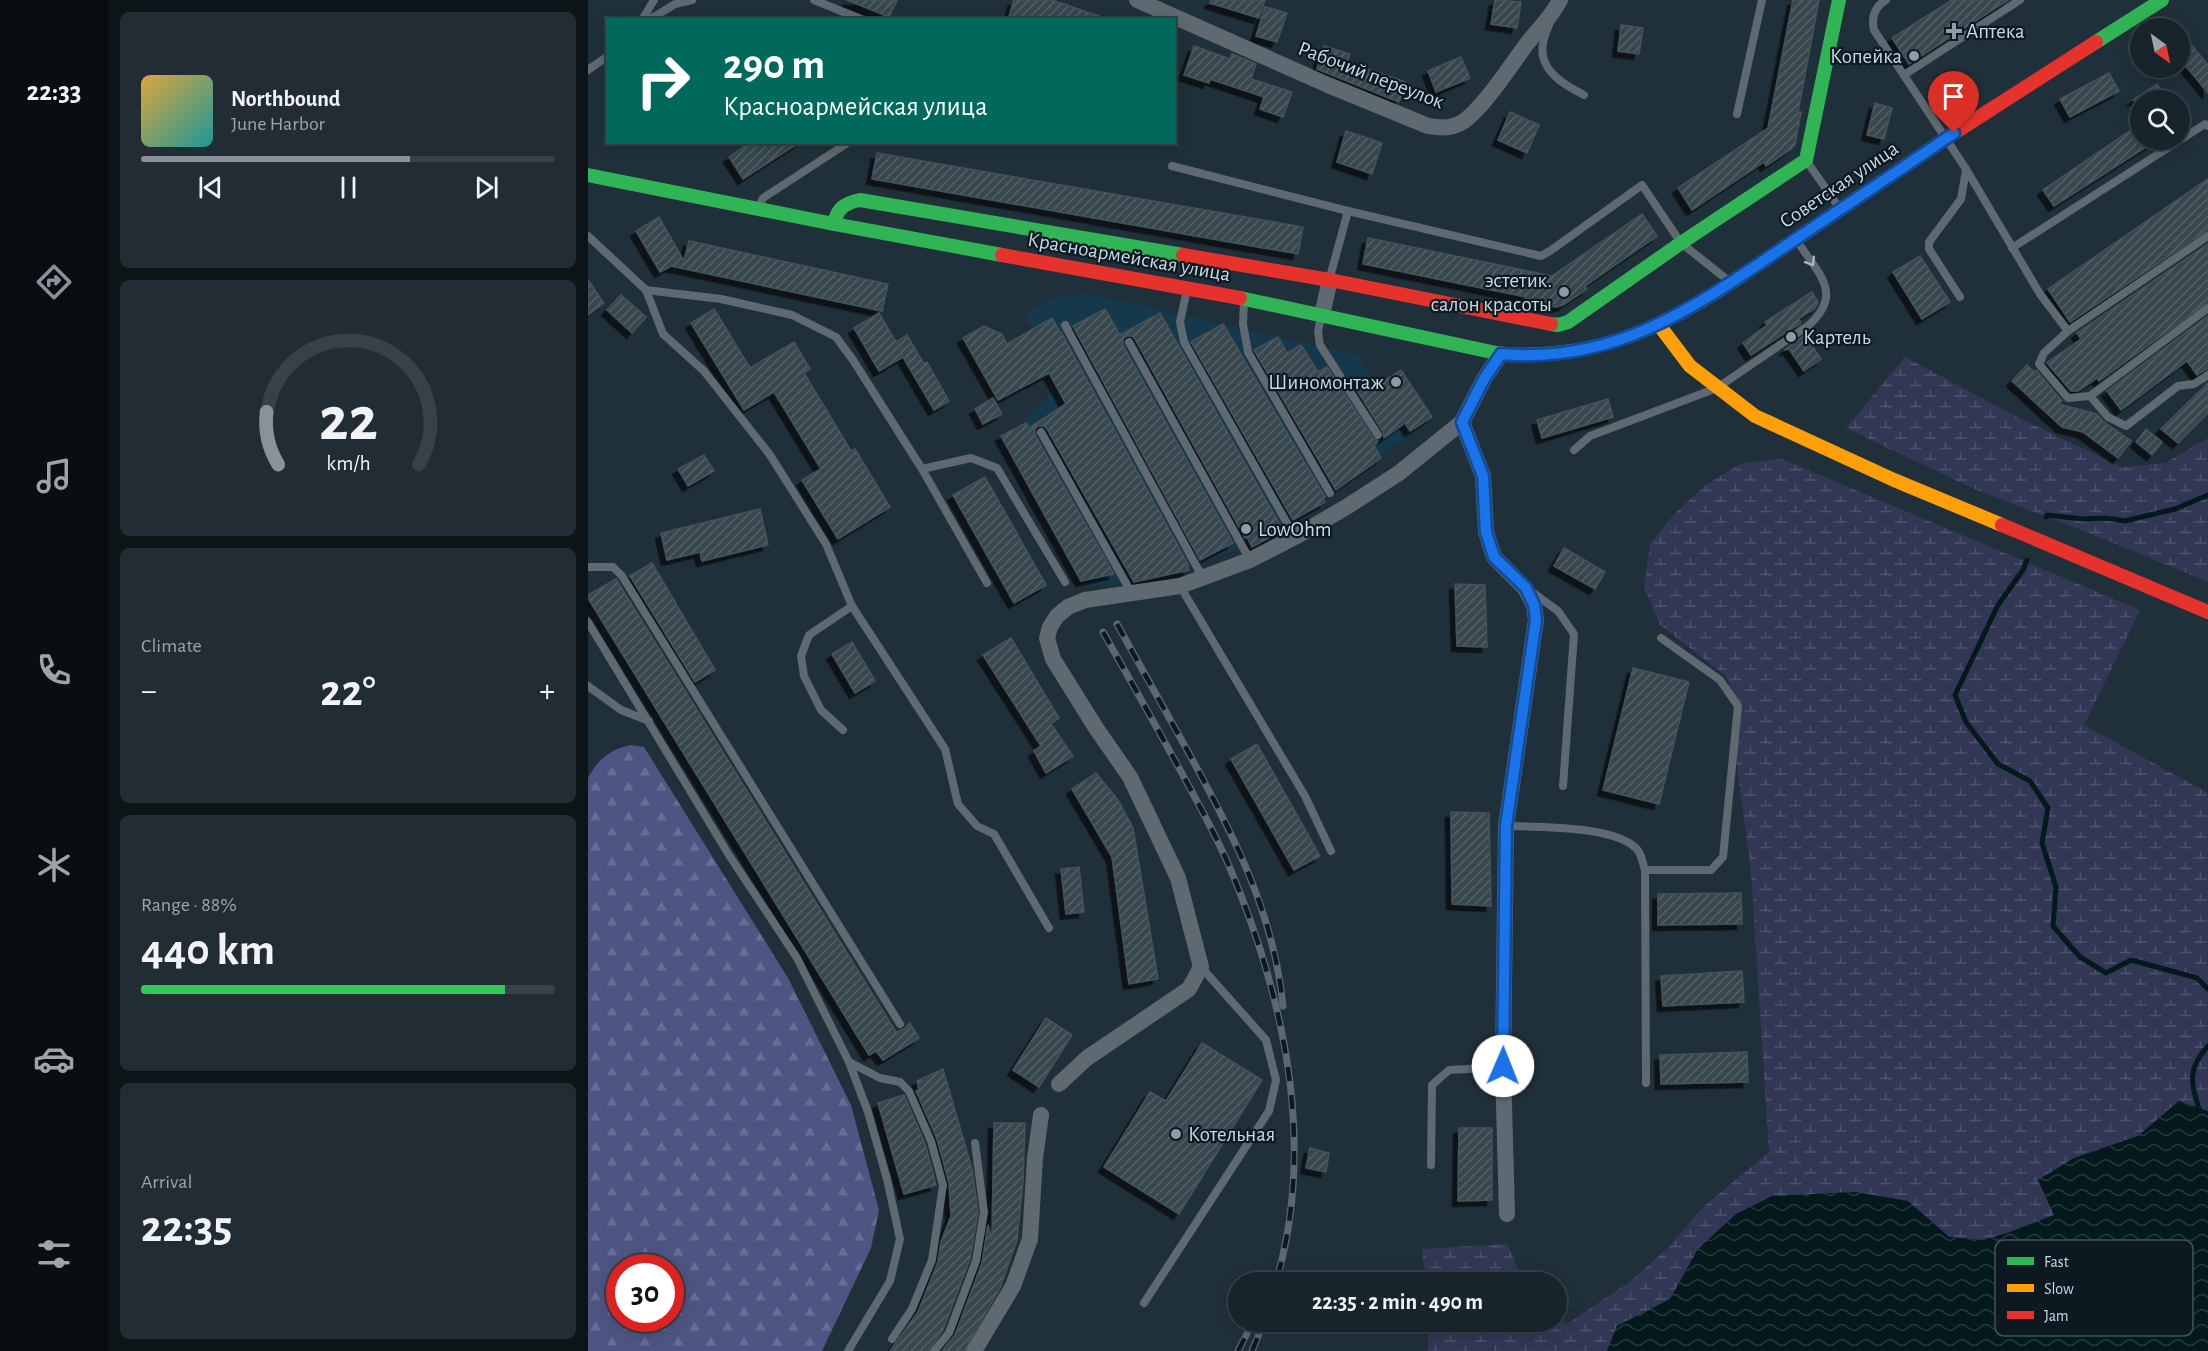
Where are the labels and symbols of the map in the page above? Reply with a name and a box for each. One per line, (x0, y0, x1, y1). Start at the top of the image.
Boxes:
north arrow (2130, 18, 2190, 78)
place label: Аптека (1966, 21, 2025, 42)
marker: Аптека (1947, 24, 1961, 38)
street label: Рабочий переулок (1295, 38, 1447, 113)
place label: Копейка (1830, 46, 1902, 67)
marker: Копейка (1907, 49, 1921, 63)
pin (1928, 71, 1979, 133)
street label: Советская улица (1776, 137, 1902, 232)
street label: Красноармейская улица (1026, 229, 1233, 285)
one-way arrow (1804, 256, 1815, 267)
place label: эстетик. салон красоты (1431, 270, 1552, 315)
marker: эстетик. салон красоты (1557, 285, 1571, 299)
place label: Картель (1803, 327, 1871, 348)
marker: Картель (1784, 330, 1798, 344)
place label: Шиномонтаж (1268, 372, 1384, 393)
marker: Шиномонтаж (1389, 375, 1403, 389)
place label: LowOhm (1258, 519, 1331, 540)
marker: LowOhm (1239, 522, 1253, 536)
position arrow (1471, 1034, 1535, 1098)
place label: Котельная (1188, 1124, 1275, 1145)
marker: Котельная (1169, 1127, 1183, 1141)
legend (1995, 1240, 2193, 1336)
speed limit sign: 30 (606, 1254, 684, 1332)
text: Fast (2044, 1254, 2069, 1270)
text: Slow (2044, 1281, 2074, 1297)
text: Jam (2044, 1308, 2069, 1324)

